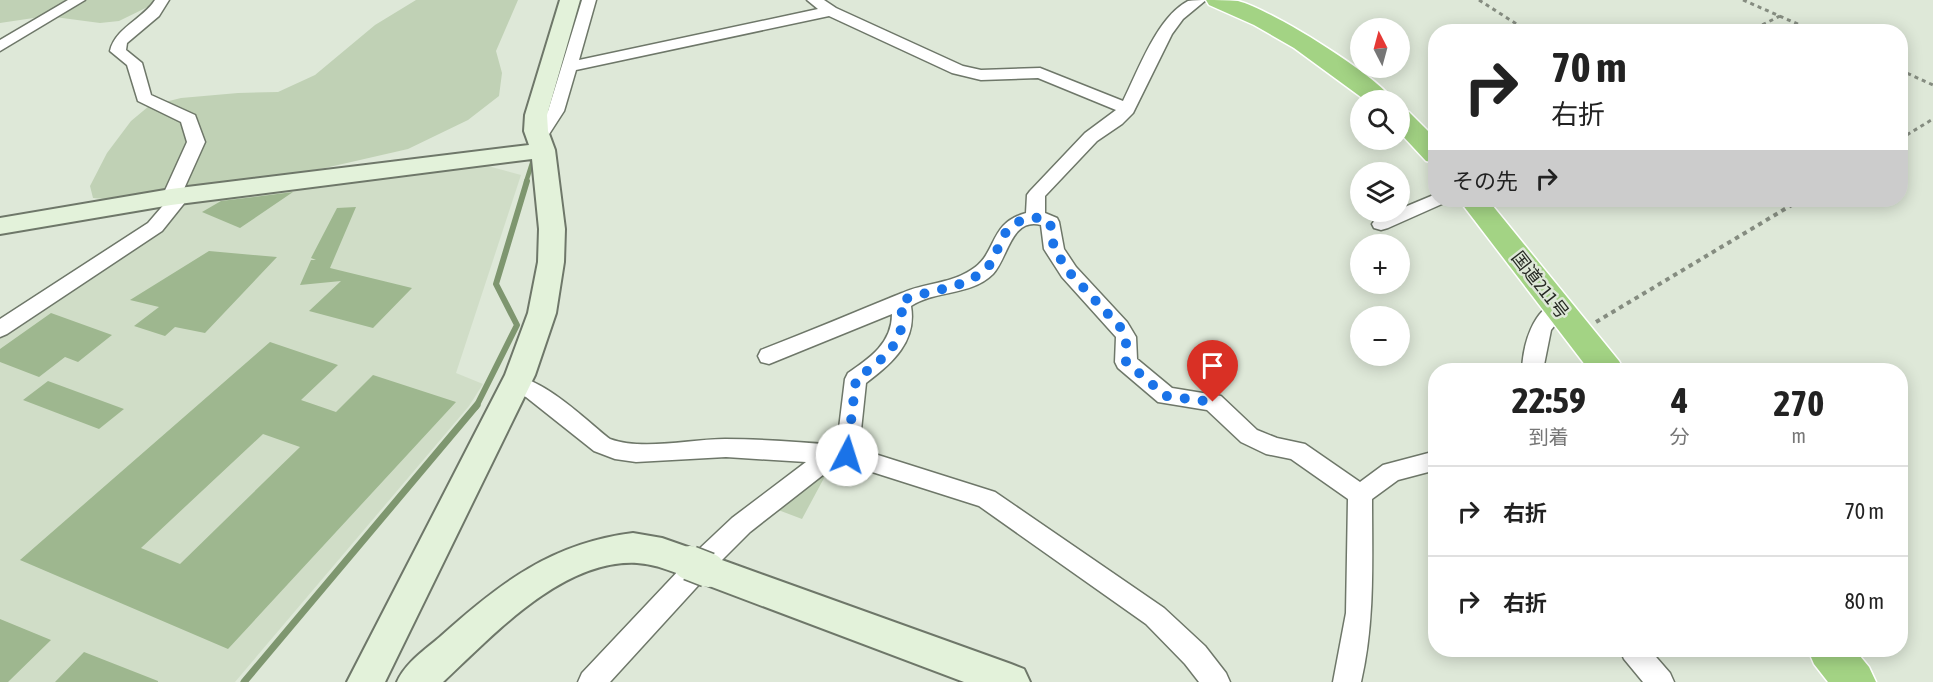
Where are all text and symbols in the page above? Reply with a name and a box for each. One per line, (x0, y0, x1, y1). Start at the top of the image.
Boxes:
north arrow (1350, 18, 1410, 78)
map controls (1350, 18, 1410, 366)
text: 70 m (1551, 43, 1626, 91)
icon: right (1452, 48, 1530, 126)
button: search (1350, 90, 1410, 150)
text: 右折 (1551, 99, 1605, 130)
button: layers (1350, 162, 1410, 222)
icon: right (1530, 162, 1563, 195)
text: その先 (1452, 168, 1518, 194)
button: + (1350, 234, 1410, 294)
street label: 国道211号 (1508, 247, 1573, 322)
button: − (1350, 306, 1410, 366)
pin (1187, 340, 1238, 402)
icon: arrive (1196, 349, 1229, 382)
text: 22:59 (1512, 379, 1586, 421)
text: 4 (1671, 379, 1688, 421)
text: 270 (1773, 382, 1824, 424)
position arrow (815, 423, 879, 487)
text: m (1792, 424, 1806, 447)
text: 到着 (1529, 425, 1569, 448)
text: 分 (1670, 425, 1690, 448)
icon: right (1452, 495, 1485, 528)
text: 70 m (1844, 498, 1884, 524)
text: 右折 (1503, 500, 1547, 526)
icon: right (1452, 585, 1485, 618)
text: 80 m (1844, 588, 1884, 614)
text: 右折 (1503, 590, 1547, 616)

